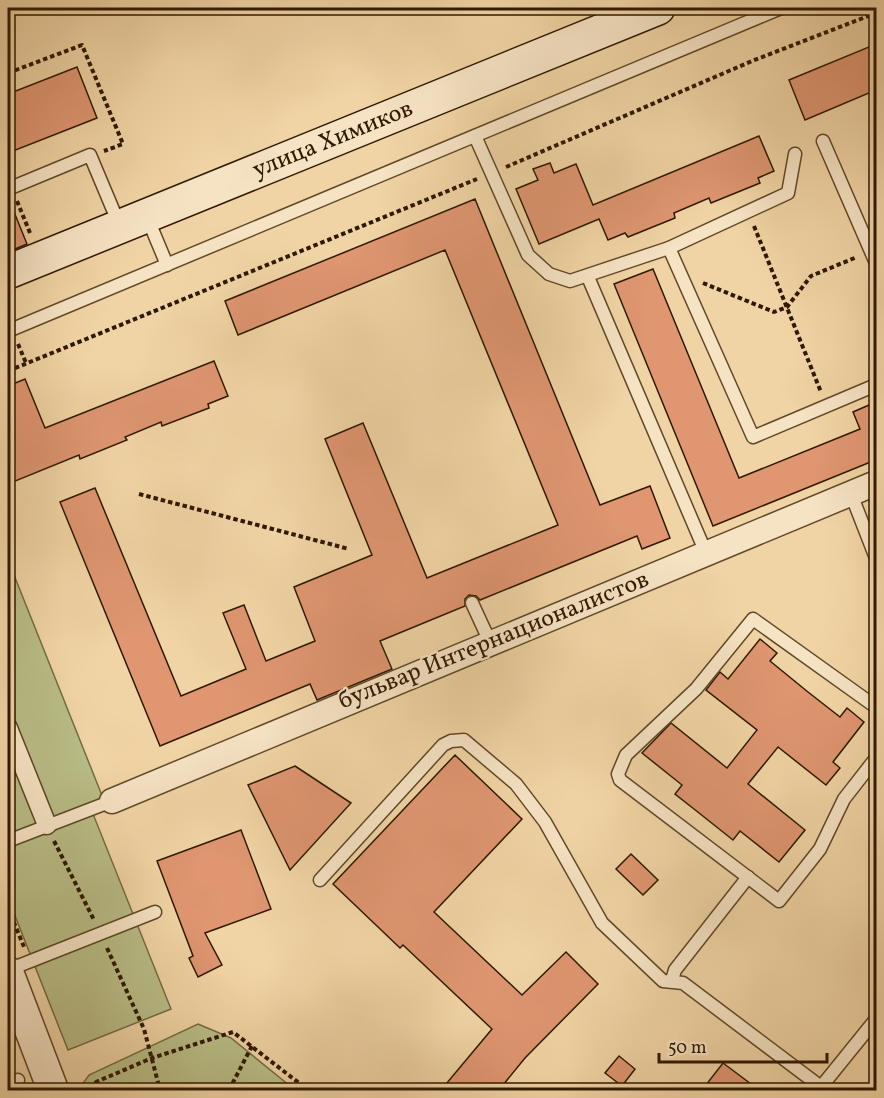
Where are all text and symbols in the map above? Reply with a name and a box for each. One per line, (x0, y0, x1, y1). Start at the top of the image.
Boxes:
street label: улица Химиков (248, 92, 418, 188)
street label: бульвар Интернационалистов (334, 563, 654, 719)
scale bar (659, 1026, 827, 1064)
text: 50 m (668, 1036, 707, 1061)

